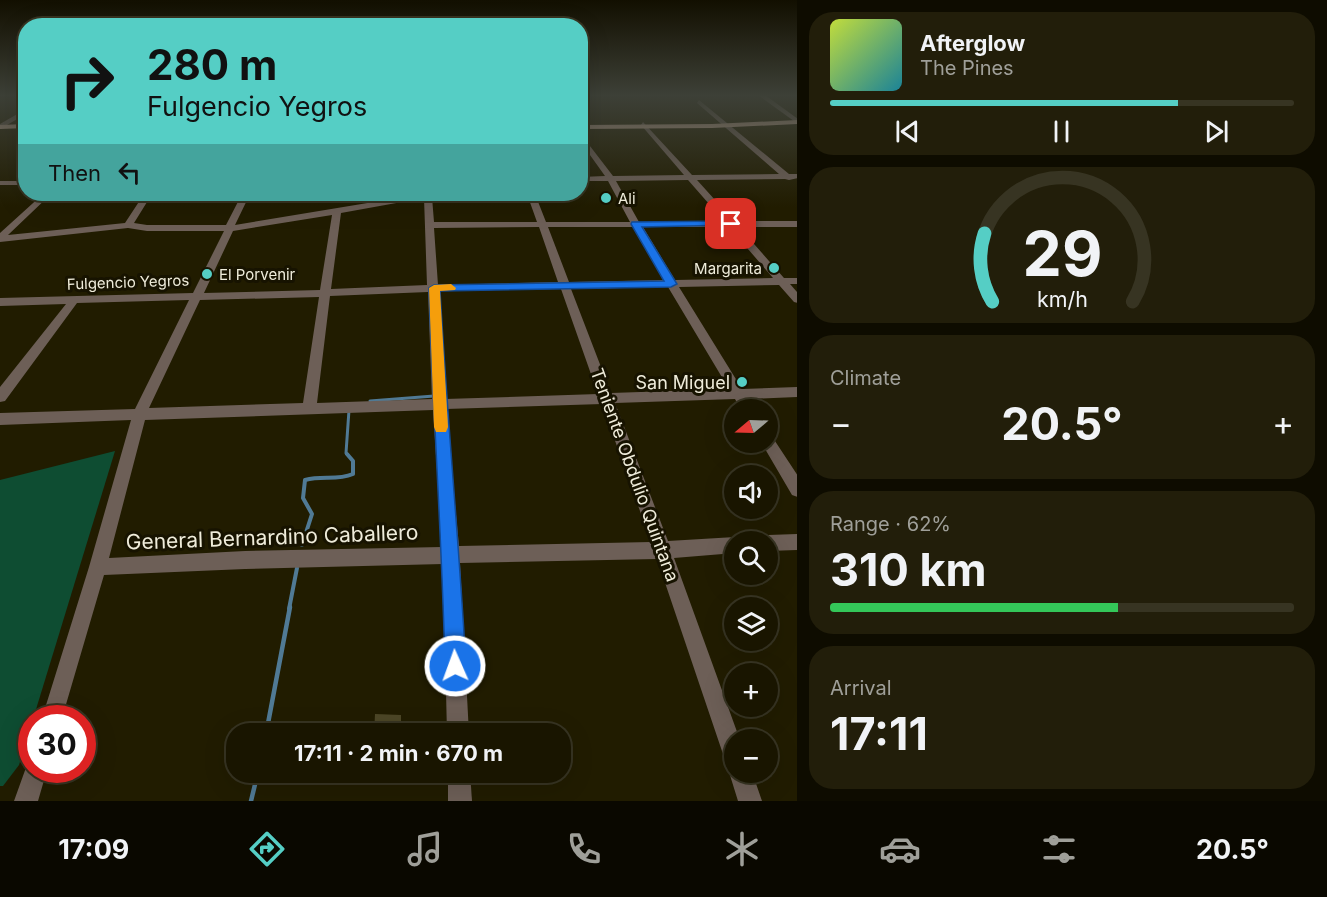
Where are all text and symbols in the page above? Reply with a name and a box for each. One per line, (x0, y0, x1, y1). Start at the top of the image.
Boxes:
text: Afterglow (920, 30, 1025, 56)
text: 280 m (147, 39, 277, 90)
icon: right (48, 42, 126, 120)
text: The Pines (920, 56, 1014, 80)
text: Fulgencio Yegros (147, 90, 367, 123)
icon: previous (891, 115, 924, 148)
icon: pause (1045, 115, 1078, 148)
icon: next (1200, 115, 1233, 148)
icon: left (113, 156, 146, 189)
text: Then (48, 160, 101, 186)
place label: Ali (618, 189, 636, 208)
marker: Ali (599, 191, 613, 205)
pin (705, 198, 756, 249)
icon: arrive (714, 207, 747, 240)
text: 29 (1022, 216, 1102, 291)
place label: Margarita (694, 259, 762, 278)
marker: Margarita (767, 261, 781, 275)
place label: El Porvenir (219, 265, 296, 284)
marker: El Porvenir (200, 267, 214, 281)
street label: Fulgencio Yegros (67, 270, 190, 294)
text: km/h (1037, 287, 1087, 313)
street label: Teniente Obdulio Quintana (587, 366, 683, 584)
text: Climate (830, 366, 901, 390)
place label: San Miguel (635, 372, 730, 393)
marker: San Miguel (735, 375, 749, 389)
text: 20.5° (1001, 396, 1123, 451)
north arrow (724, 399, 778, 453)
map controls (724, 399, 778, 783)
text: − (830, 403, 852, 443)
text: + (1272, 403, 1294, 443)
button: sound (724, 465, 778, 519)
text: Range · 62% (830, 512, 951, 536)
street label: General Bernardino Caballero (125, 519, 419, 555)
button: search (724, 531, 778, 585)
text: 310 km (830, 542, 987, 597)
button: layers (724, 597, 778, 651)
position arrow (423, 634, 487, 698)
button: + (724, 663, 778, 717)
text: Arrival (830, 676, 892, 700)
speed limit sign: 30 (18, 705, 96, 783)
text: 17:11 (830, 706, 928, 761)
button: − (724, 729, 778, 783)
text: 17:11 · 2 min · 670 m (294, 740, 503, 766)
icon: directions (246, 828, 288, 870)
icon: music (404, 828, 446, 870)
icon: phone (563, 828, 605, 870)
icon: climate (721, 828, 763, 870)
icon: car (879, 828, 921, 870)
icon: filters (1038, 828, 1080, 870)
text: 17:09 (58, 833, 129, 866)
text: 20.5° (1196, 833, 1269, 866)

